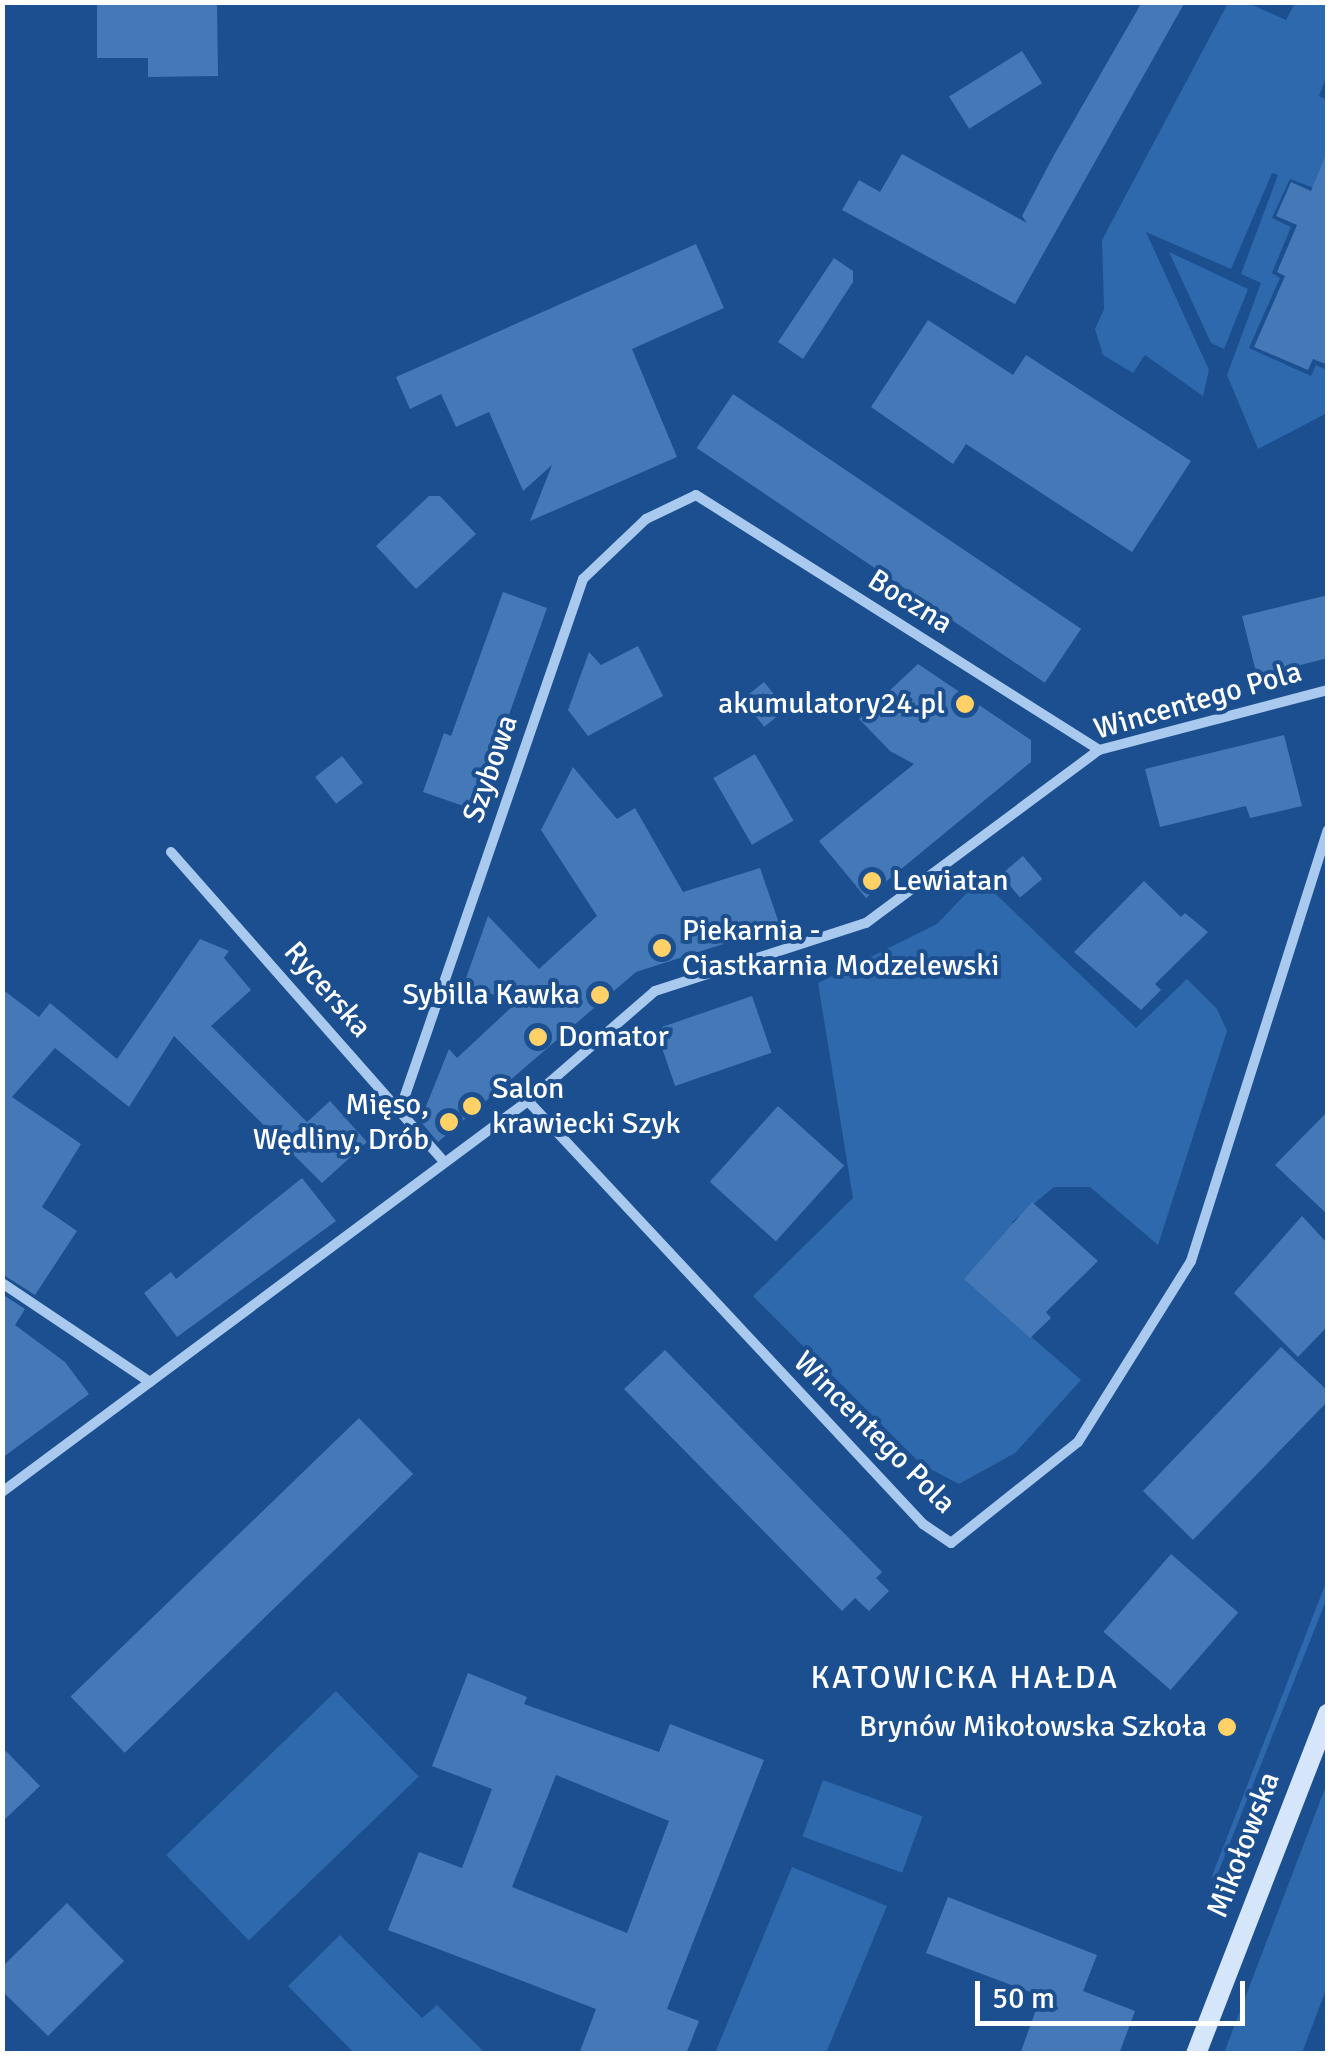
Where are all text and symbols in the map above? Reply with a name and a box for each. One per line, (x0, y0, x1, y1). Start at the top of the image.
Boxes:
street label: Boczna (861, 562, 959, 642)
street label: Wincentego Pola (1090, 654, 1306, 748)
place label: akumulatory24.pl (718, 686, 945, 722)
marker: akumulatory24.pl (954, 693, 976, 715)
street label: Szybowa (456, 710, 526, 828)
place label: Lewiatan (892, 863, 1009, 899)
marker: Lewiatan (861, 870, 883, 892)
place label: Piekarnia - Ciastkarnia Modzelewski (682, 913, 999, 984)
street label: Rycerska (276, 935, 378, 1045)
marker: Piekarnia - Ciastkarnia Modzelewski (651, 937, 673, 959)
place label: Sybilla Kawka (402, 977, 580, 1013)
marker: Sybilla Kawka (589, 984, 611, 1006)
place label: Domator (558, 1019, 669, 1055)
marker: Domator (527, 1026, 549, 1048)
place label: Salon krawiecki Szyk (492, 1071, 681, 1142)
place label: Mięso, Wędliny, Drób (253, 1087, 429, 1158)
marker: Salon krawiecki Szyk (461, 1095, 483, 1117)
marker: Mięso, Wędliny, Drób (438, 1111, 460, 1133)
street label: Wincentego Pola (785, 1344, 963, 1522)
district label: KATOWICKA HAŁDA (810, 1659, 1120, 1697)
place label: Brynów Mikołowska Szkoła (859, 1709, 1207, 1745)
marker: Brynów Mikołowska Szkoła (1216, 1716, 1238, 1738)
street label: Mikołowska (1200, 1767, 1288, 1923)
scale bar (980, 1961, 1250, 2023)
text: 50 m (992, 1980, 1055, 2017)

